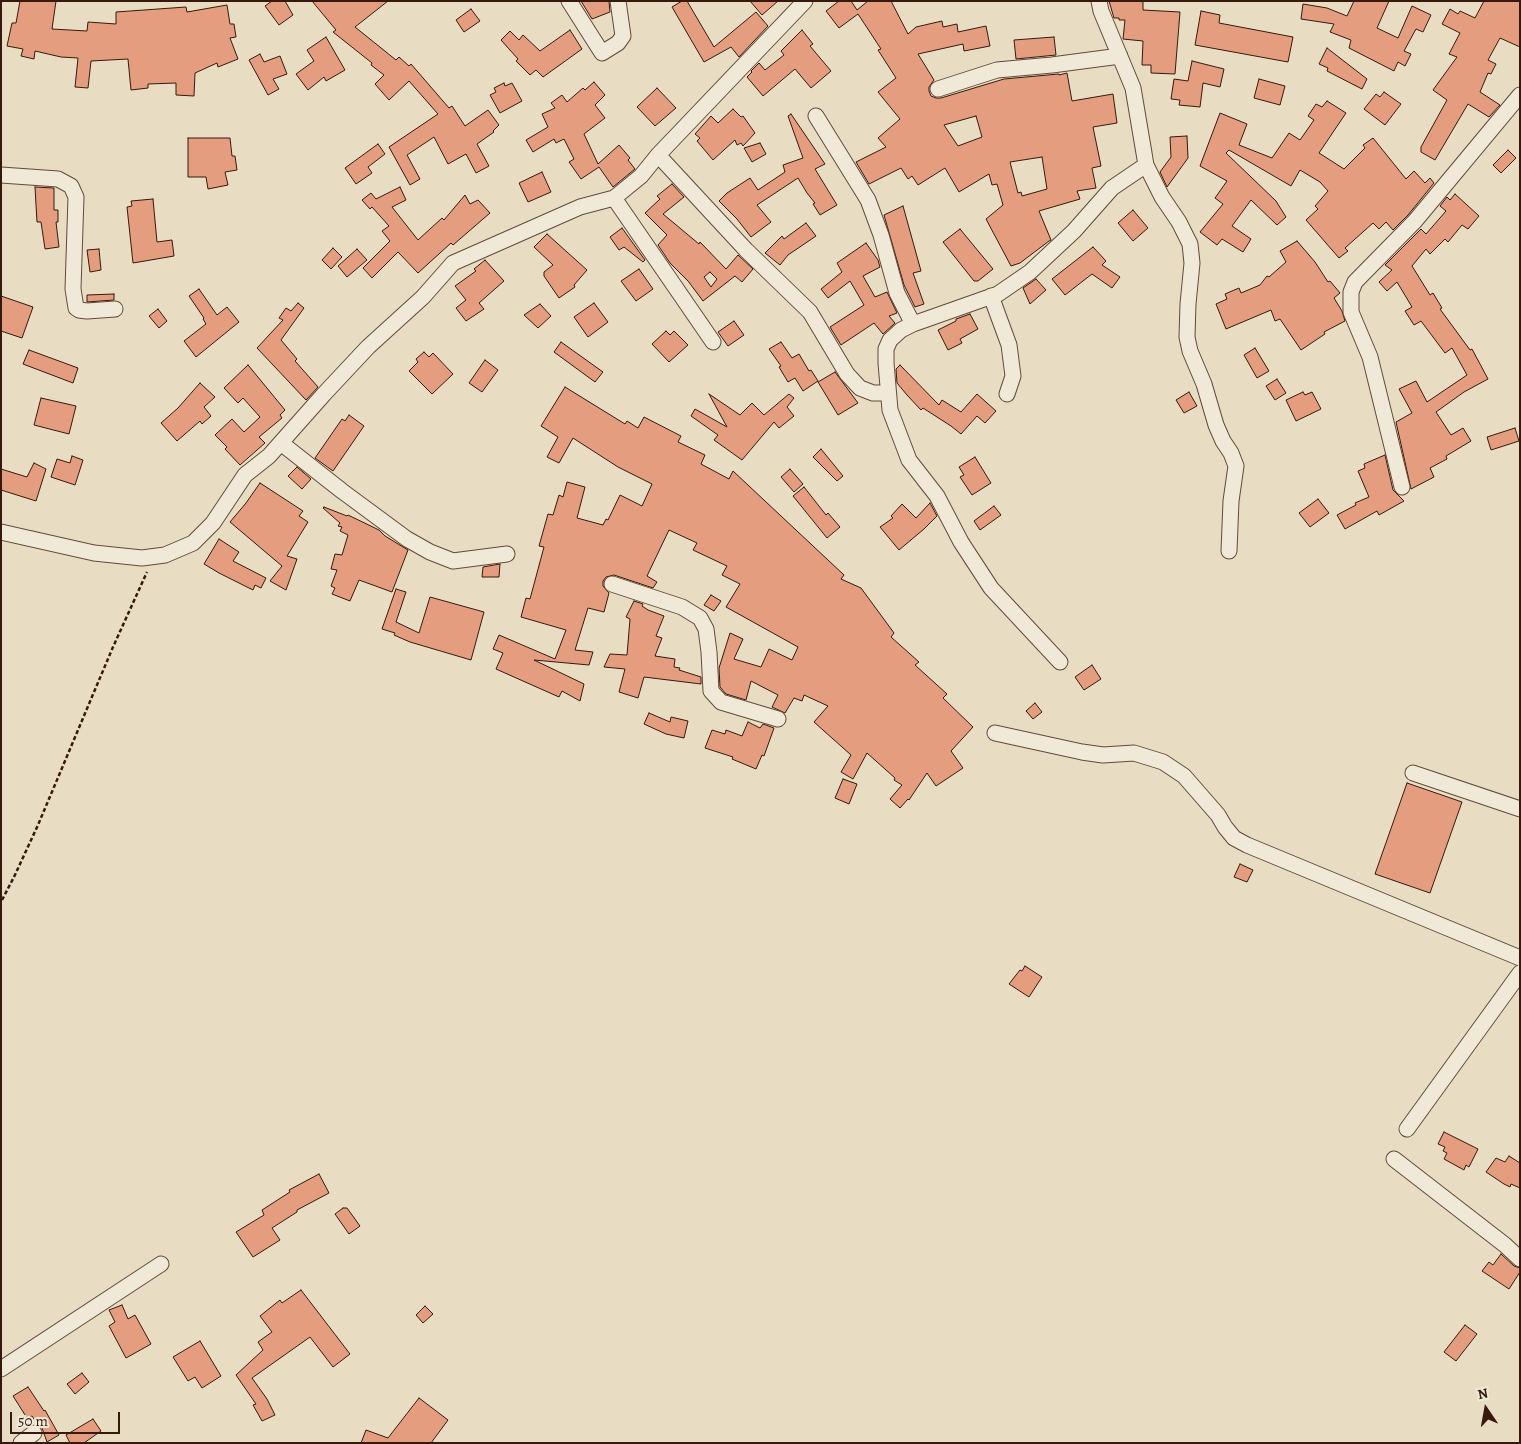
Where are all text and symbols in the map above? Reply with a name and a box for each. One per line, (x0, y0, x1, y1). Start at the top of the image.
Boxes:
text: N (1476, 1383, 1490, 1404)
north arrow (1461, 1384, 1511, 1434)
scale bar (12, 1402, 122, 1434)
text: 50 m (18, 1411, 48, 1431)

